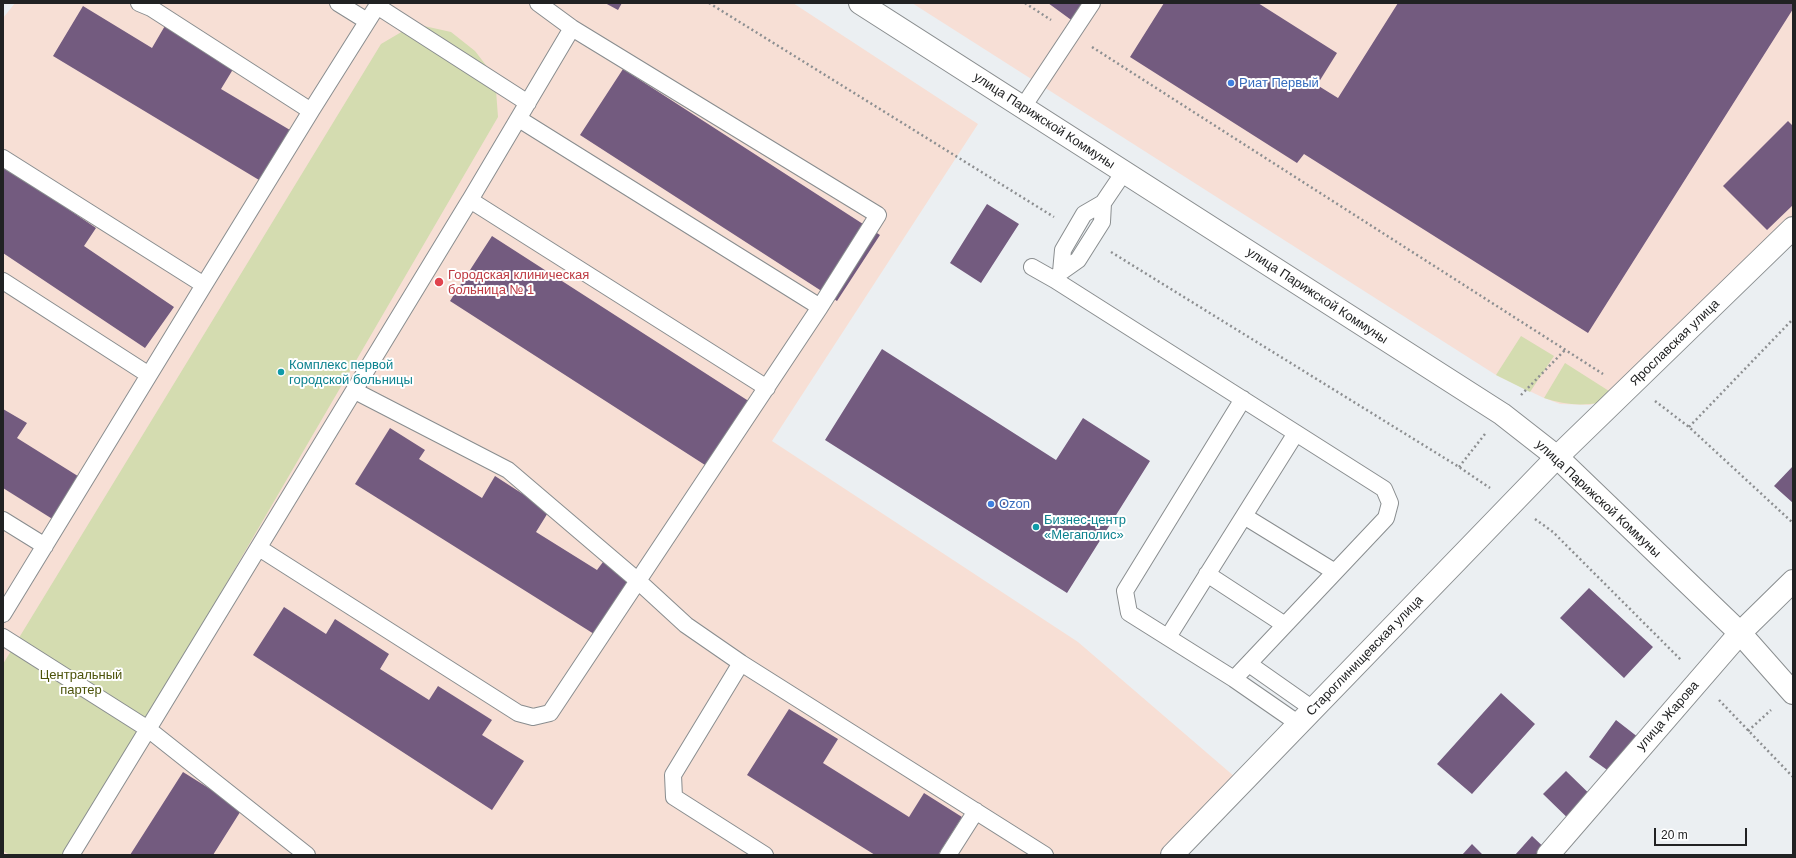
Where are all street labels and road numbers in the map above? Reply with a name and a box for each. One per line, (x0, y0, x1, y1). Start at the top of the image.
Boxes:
street label: улица Парижской Коммуны (970, 69, 1118, 173)
street label: улица Парижской Коммуны (1243, 244, 1391, 348)
street label: Ярославская улица (1627, 296, 1723, 390)
street label: улица Парижской Коммуны (1532, 437, 1664, 561)
street label: Староглинищевская улица (1303, 593, 1427, 719)
street label: улица Жарова (1634, 678, 1702, 754)

